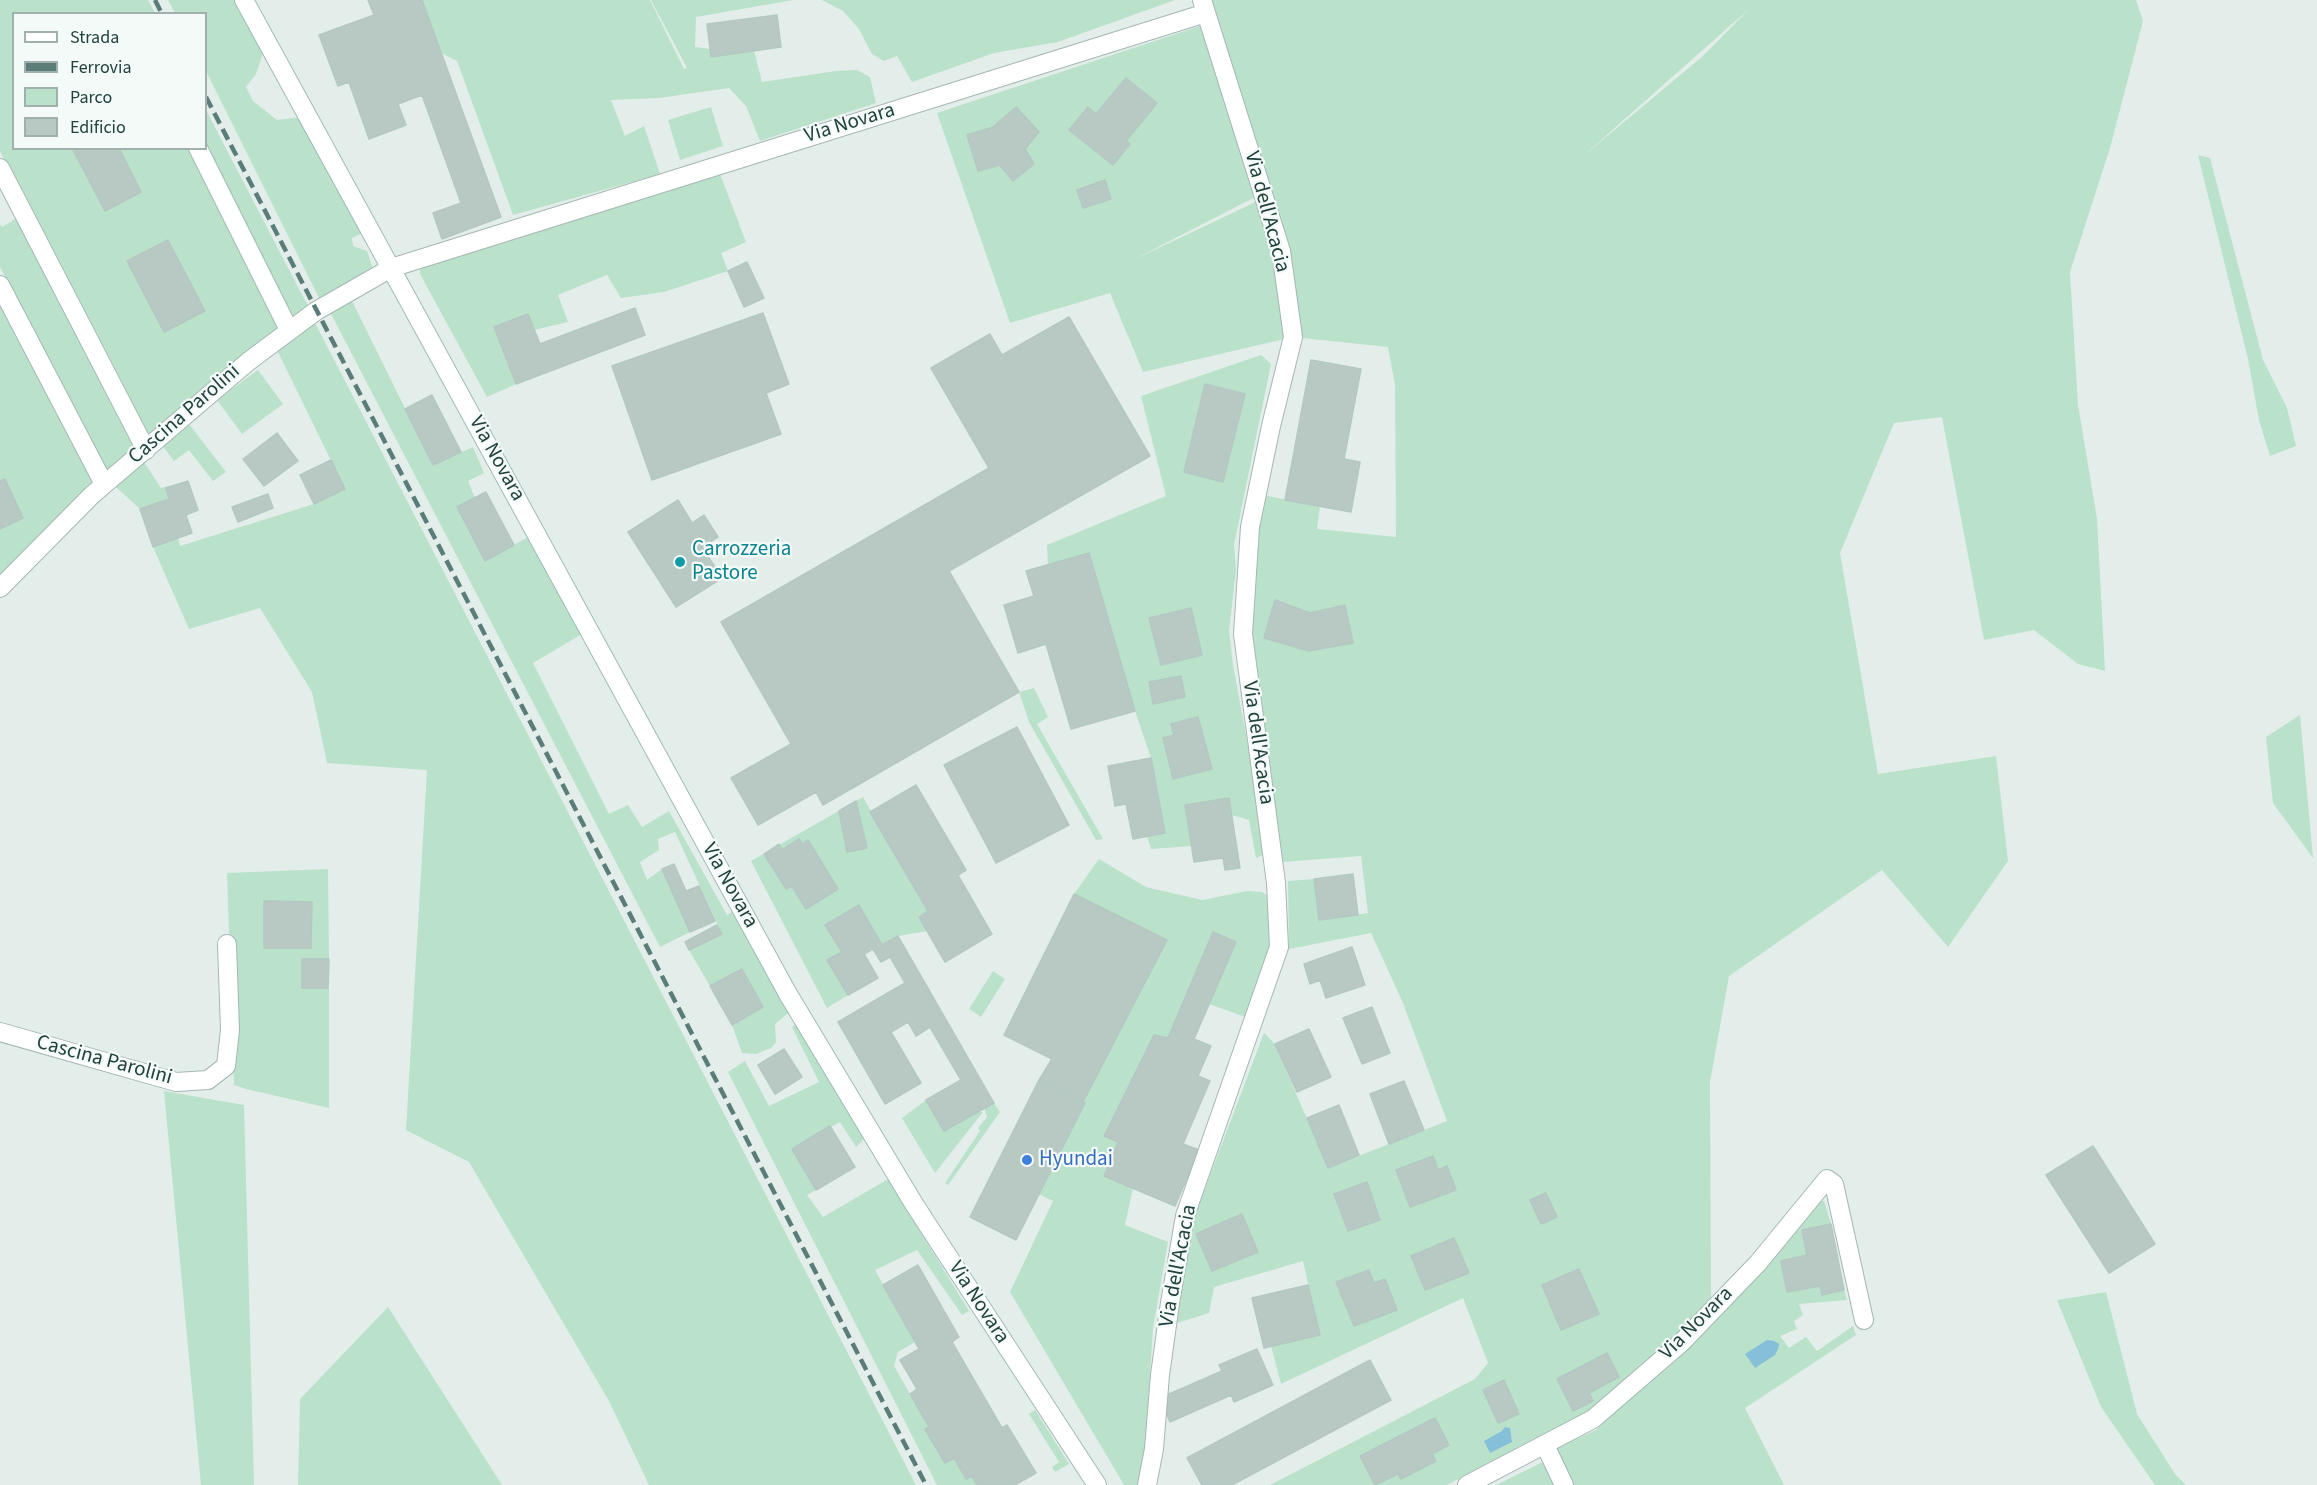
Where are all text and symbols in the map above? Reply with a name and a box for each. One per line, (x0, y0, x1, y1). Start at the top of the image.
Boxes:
legend (12, 12, 207, 150)
text: Strada (70, 25, 119, 50)
text: Ferrovia (70, 55, 131, 80)
text: Parco (70, 85, 112, 110)
street label: Via Novara (802, 98, 898, 150)
text: Edificio (70, 115, 126, 140)
street label: Via dell'Acacia (1238, 149, 1294, 275)
street label: Cascina Parolini (124, 360, 246, 470)
street label: Via Novara (462, 412, 530, 506)
place label: Carrozzeria Pastore (692, 537, 791, 587)
marker: Carrozzeria Pastore (673, 555, 687, 569)
street label: Via dell'Acacia (1236, 680, 1278, 806)
street label: Via Novara (695, 839, 763, 933)
street label: Cascina Parolini (33, 1031, 175, 1091)
place label: Hyundai (1039, 1147, 1113, 1173)
marker: Hyundai (1020, 1153, 1034, 1167)
street label: Via dell'Acacia (1155, 1203, 1203, 1329)
street label: Via Novara (942, 1257, 1014, 1349)
street label: Via Novara (1655, 1282, 1739, 1366)

